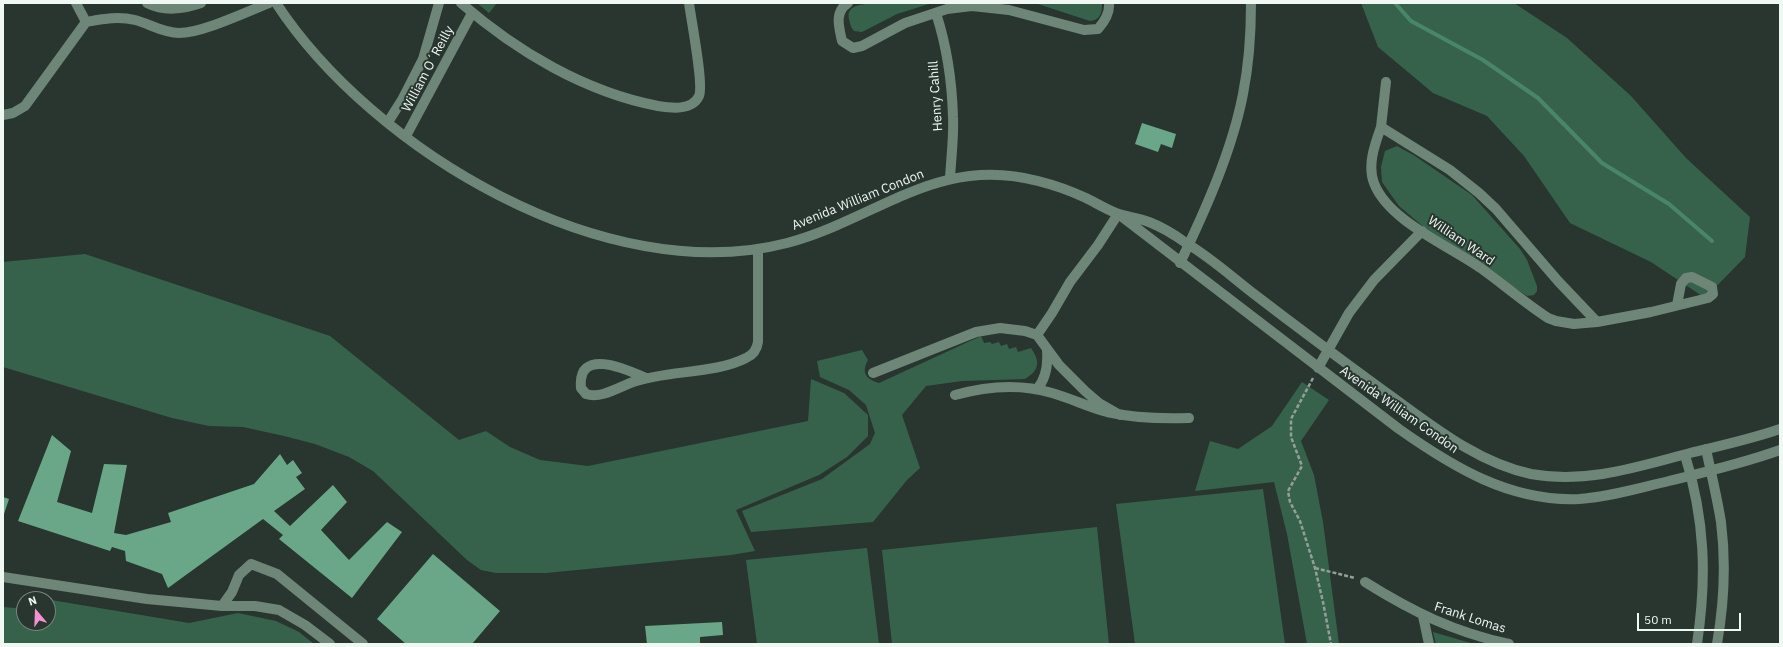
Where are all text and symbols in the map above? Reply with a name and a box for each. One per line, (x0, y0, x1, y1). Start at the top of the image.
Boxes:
street label: William O´Reilly (399, 23, 457, 115)
street label: Henry Cahill (926, 60, 946, 132)
street label: Avenida William Condon (790, 166, 926, 234)
street label: William Ward (1425, 213, 1497, 269)
street label: Avenida William Condon (1337, 363, 1461, 457)
north arrow (16, 591, 56, 631)
text: N (26, 593, 38, 609)
street label: Frank Lomas (1432, 599, 1508, 637)
scale bar (1639, 605, 1743, 631)
text: 50 m (1644, 612, 1672, 627)

